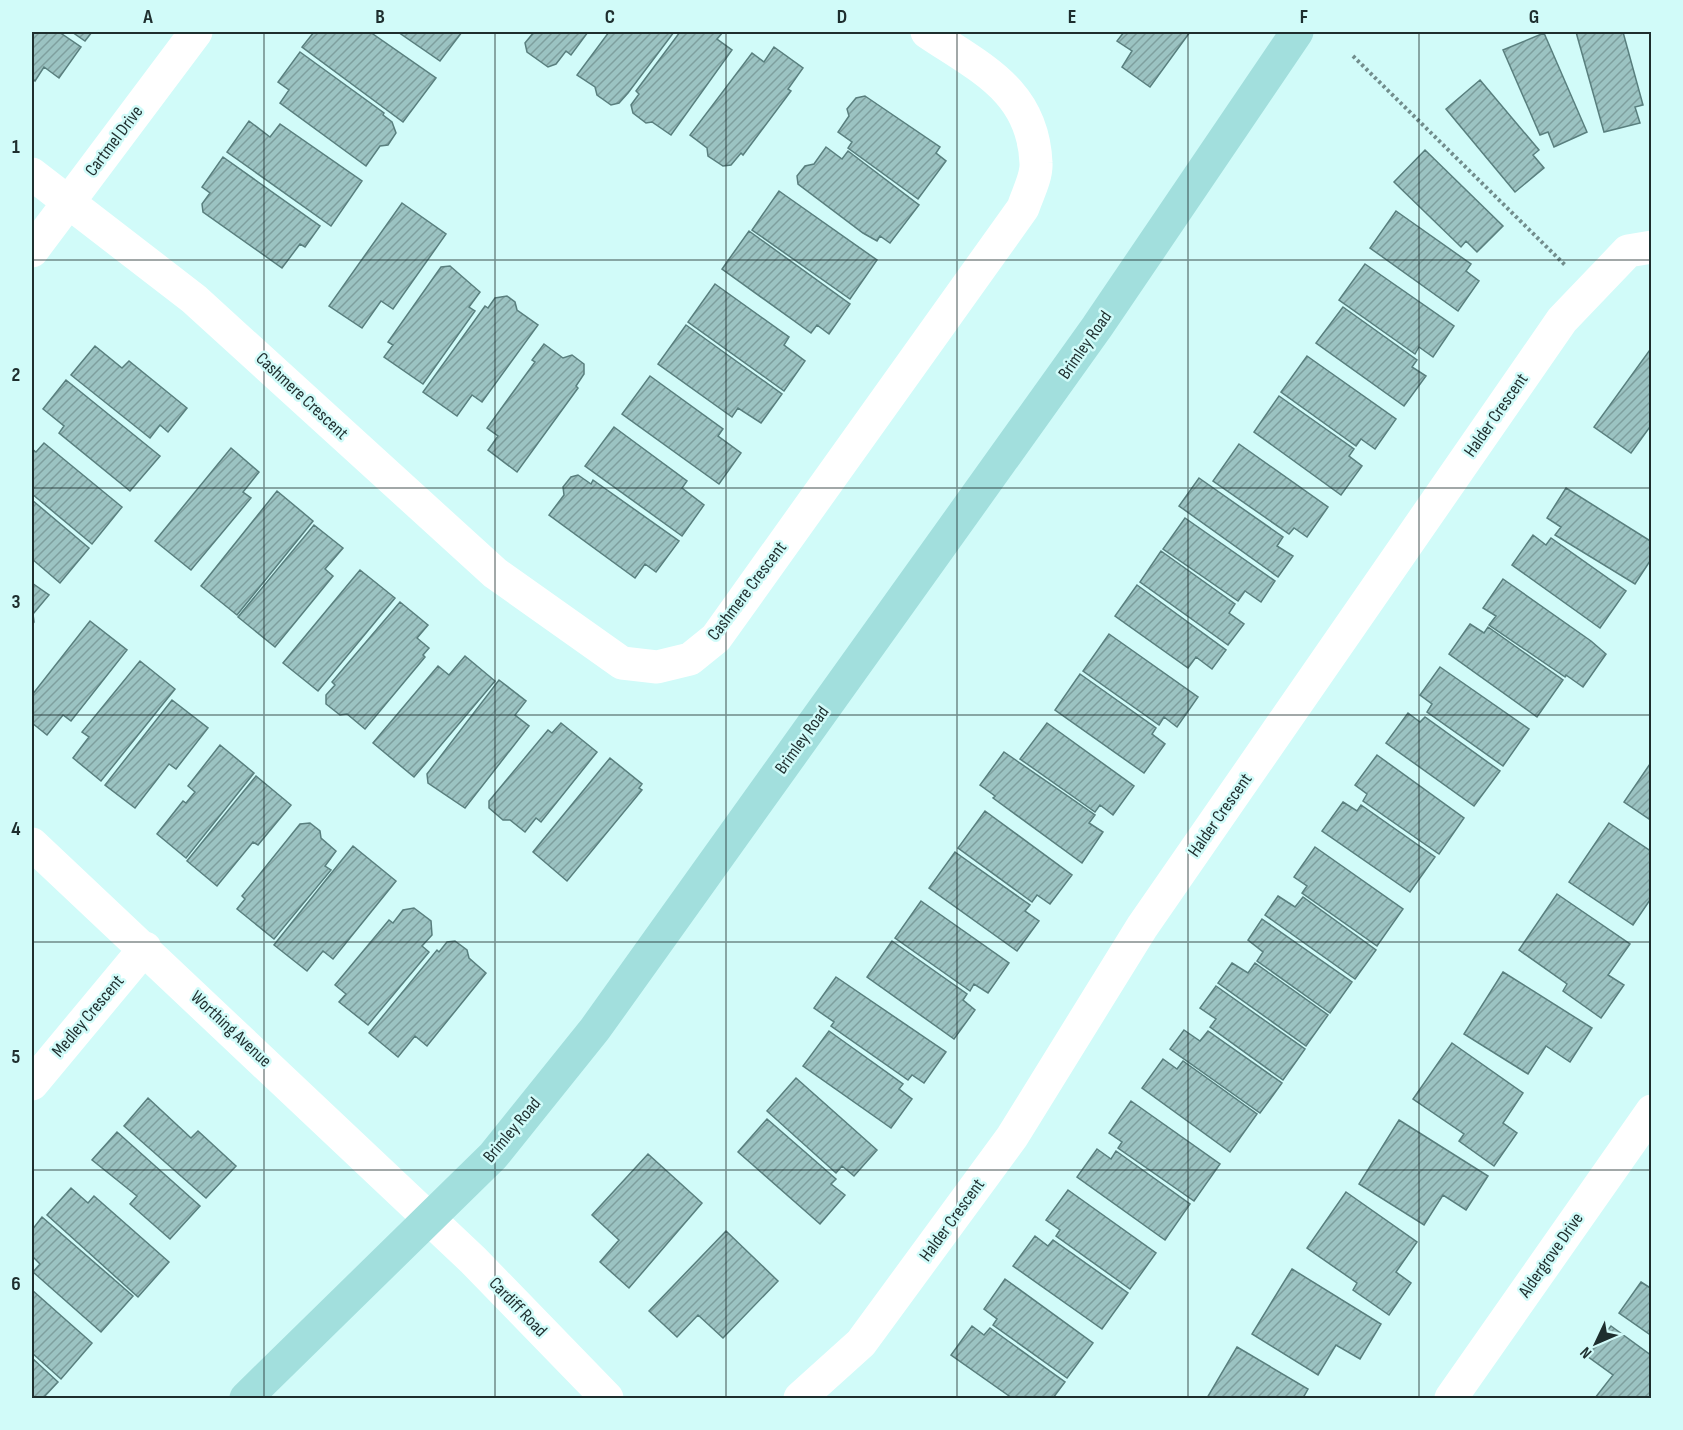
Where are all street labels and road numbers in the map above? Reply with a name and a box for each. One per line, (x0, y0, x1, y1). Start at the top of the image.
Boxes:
street label: Cartmel Drive (81, 102, 147, 180)
street label: Brimley Road (1054, 307, 1116, 383)
street label: Cashmere Crescent (252, 348, 353, 444)
street label: Halder Crescent (1460, 369, 1533, 461)
street label: Cashmere Crescent (703, 537, 791, 645)
street label: Brimley Road (770, 702, 834, 778)
street label: Halder Crescent (1184, 769, 1257, 861)
street label: Medley Crescent (48, 970, 129, 1061)
street label: Worthing Avenue (186, 986, 276, 1072)
street label: Brimley Road (479, 1093, 545, 1167)
street label: Halder Crescent (915, 1174, 989, 1265)
street label: Aldergrove Drive (1514, 1209, 1588, 1302)
street label: Cardiff Road (485, 1273, 551, 1341)

